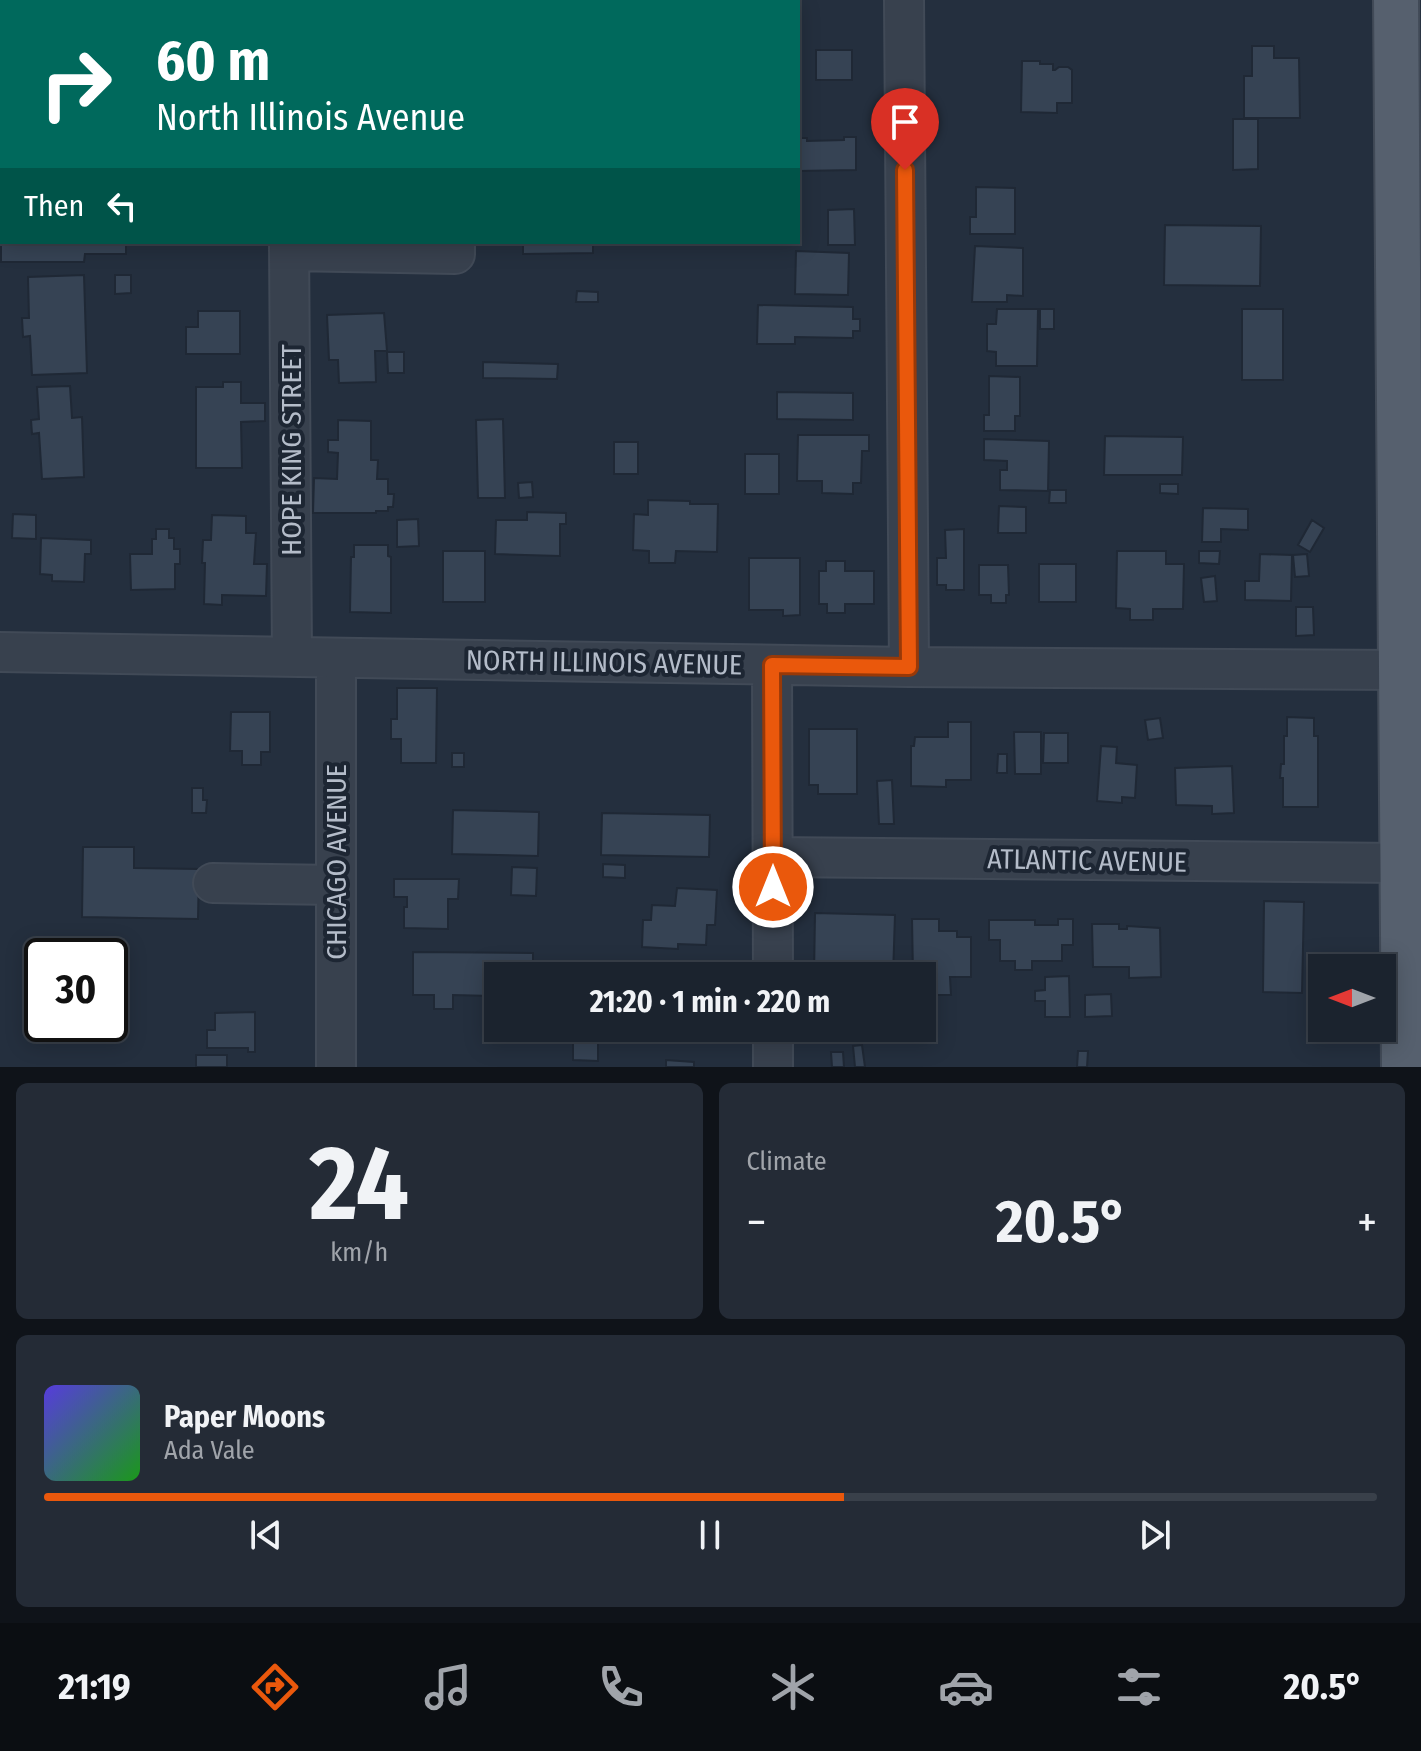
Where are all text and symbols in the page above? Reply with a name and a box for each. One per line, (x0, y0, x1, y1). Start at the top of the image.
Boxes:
text: 60 m (156, 28, 270, 95)
icon: right (24, 32, 128, 136)
pin (871, 88, 939, 170)
text: North Illinois Avenue (156, 96, 465, 140)
icon: arrive (883, 100, 927, 144)
icon: left (100, 184, 144, 228)
text: Then (24, 188, 84, 224)
street label: HOPE KING STREET (275, 344, 308, 556)
street label: NORTH ILLINOIS AVENUE (466, 644, 742, 681)
street label: CHICAGO AVENUE (320, 764, 353, 960)
street label: ATLANTIC AVENUE (987, 842, 1187, 879)
position arrow (731, 845, 815, 929)
speed limit sign: 30 (24, 938, 128, 1042)
north arrow (1308, 954, 1396, 1042)
map controls (1308, 954, 1396, 1042)
text: 21:20 · 1 min · 220 m (590, 984, 830, 1020)
text: 24 (309, 1122, 409, 1247)
text: Climate (747, 1146, 827, 1177)
text: 20.5° (996, 1186, 1128, 1258)
text: − (747, 1196, 766, 1249)
text: + (1357, 1196, 1377, 1249)
text: km/h (330, 1237, 388, 1268)
text: Paper Moons (164, 1399, 325, 1435)
text: Ada Vale (164, 1435, 255, 1466)
icon: previous (244, 1513, 288, 1557)
icon: pause (688, 1513, 732, 1557)
icon: next (1133, 1513, 1177, 1557)
icon: directions (247, 1659, 303, 1715)
icon: music (420, 1659, 476, 1715)
icon: phone (593, 1659, 649, 1715)
icon: climate (765, 1659, 821, 1715)
icon: car (938, 1659, 994, 1715)
icon: filters (1111, 1659, 1167, 1715)
text: 21:19 (58, 1665, 131, 1709)
text: 20.5° (1284, 1665, 1363, 1709)

